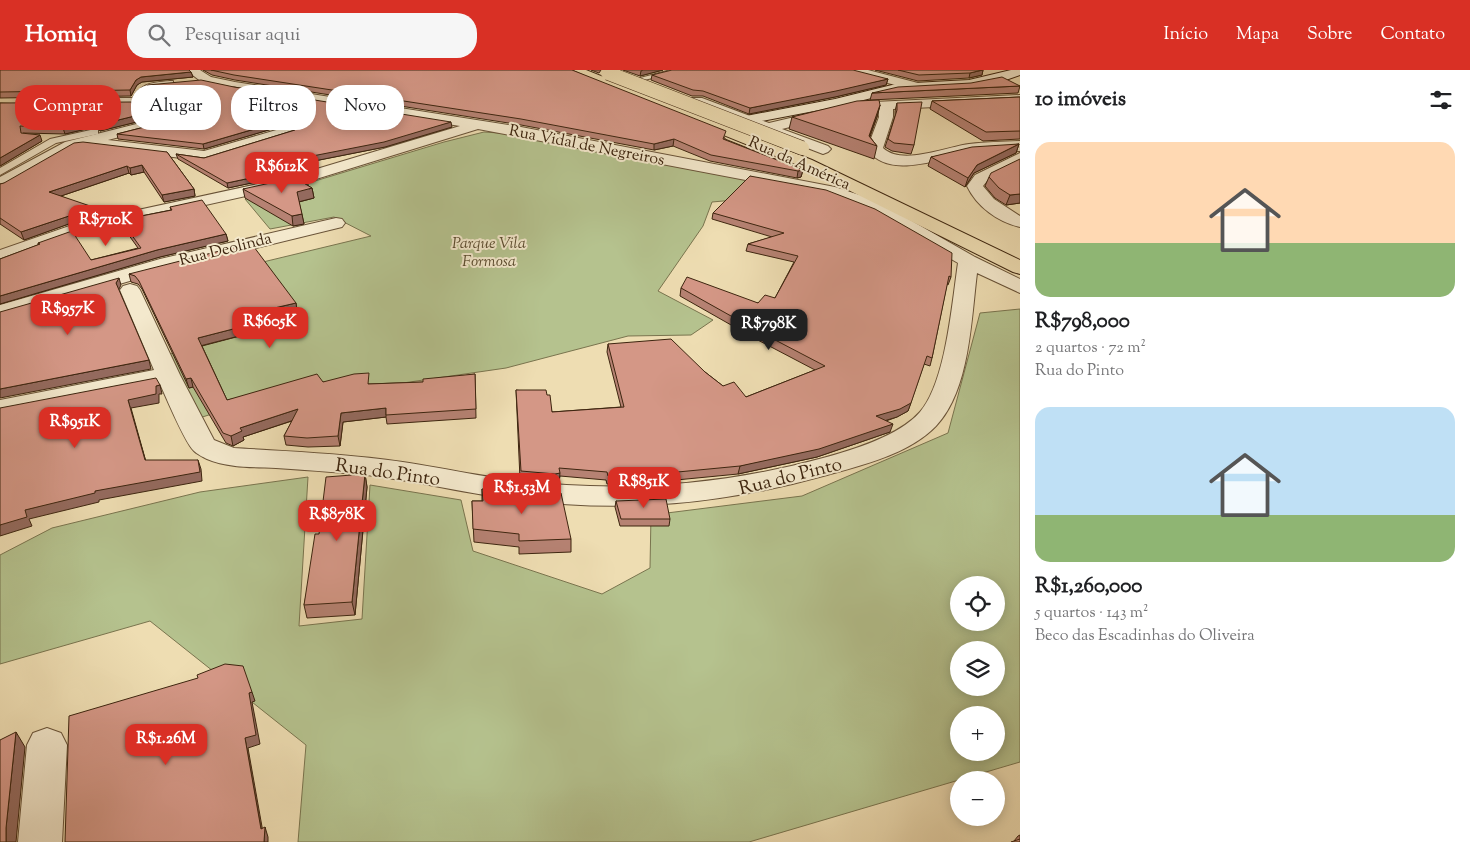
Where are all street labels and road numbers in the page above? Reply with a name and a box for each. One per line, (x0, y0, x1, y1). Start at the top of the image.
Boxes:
street label: Rua Vidal de Negreiros (507, 120, 666, 173)
street label: Rua da América (744, 132, 854, 197)
street label: Rua Deolinda (177, 228, 275, 273)
street label: Rua do Pinto (736, 452, 845, 503)
street label: Rua do Pinto (333, 453, 442, 494)

